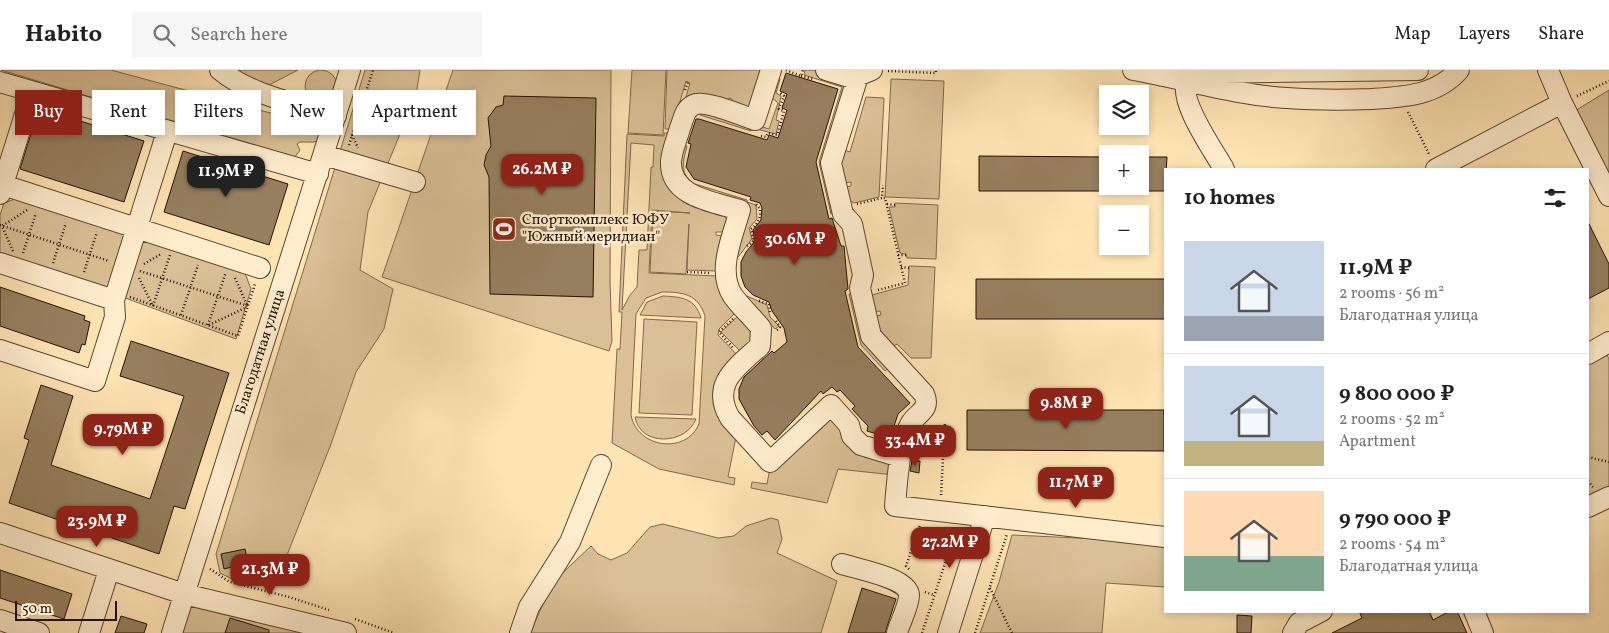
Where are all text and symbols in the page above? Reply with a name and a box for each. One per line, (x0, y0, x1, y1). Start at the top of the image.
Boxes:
search box (132, 12, 482, 57)
text: Habito (25, 18, 102, 52)
icon: search (150, 21, 178, 49)
text: Search here (190, 22, 288, 48)
text: Map (1394, 22, 1430, 47)
text: Layers (1458, 22, 1510, 47)
text: Share (1538, 22, 1584, 47)
map controls (1099, 85, 1149, 255)
button: layers (1099, 85, 1149, 135)
chip: Buy (15, 90, 82, 135)
chip: Rent (92, 90, 165, 135)
chip: Filters (175, 90, 261, 135)
chip: New (271, 90, 343, 135)
chip: Apartment (353, 90, 476, 135)
button: + (1099, 145, 1149, 195)
pin: 26.2M ₽ (496, 154, 588, 196)
pin: 11.9M ₽ (180, 156, 272, 198)
text: 26.2M ₽ (512, 159, 572, 181)
text: 11.9M ₽ (198, 161, 254, 183)
text: 10 homes (1184, 184, 1275, 213)
icon: filters (1541, 184, 1569, 212)
button: − (1099, 205, 1149, 255)
place label: Спорткомплекс ЮФУ "Южный меридиан" (522, 210, 669, 248)
sports icon: Спорткомплекс ЮФУ "Южный меридиан" (491, 216, 517, 242)
pin: 30.6M ₽ (749, 224, 841, 266)
text: 30.6M ₽ (765, 229, 825, 251)
text: 11.9M ₽ (1339, 254, 1412, 283)
icon: home (1224, 261, 1284, 321)
text: 2 rooms · 56 m² (1339, 283, 1444, 305)
street label: Благодатная улица (231, 287, 291, 417)
text: Благодатная улица (1339, 305, 1479, 327)
text: 9 800 000 ₽ (1339, 380, 1454, 409)
icon: home (1224, 386, 1284, 446)
pin: 9.8M ₽ (1025, 388, 1107, 430)
text: 9.8M ₽ (1040, 393, 1092, 415)
text: 2 rooms · 52 m² (1339, 409, 1445, 431)
pin: 9.79M ₽ (77, 414, 169, 456)
text: 9.79M ₽ (94, 419, 152, 441)
pin: 33.4M ₽ (869, 424, 961, 467)
text: 33.4M ₽ (885, 430, 945, 452)
text: Apartment (1339, 431, 1416, 453)
pin: 11.7M ₽ (1030, 466, 1122, 509)
text: 11.7M ₽ (1049, 472, 1103, 494)
text: 9 790 000 ₽ (1339, 505, 1451, 534)
pin: 23.9M ₽ (51, 506, 143, 548)
text: 23.9M ₽ (67, 511, 127, 533)
icon: home (1224, 511, 1284, 571)
pin: 27.2M ₽ (904, 526, 996, 569)
text: 27.2M ₽ (922, 532, 978, 554)
text: 2 rooms · 54 m² (1339, 534, 1446, 556)
pin: 21.3M ₽ (224, 554, 316, 596)
text: Благодатная улица (1339, 556, 1479, 578)
text: 21.3M ₽ (242, 559, 298, 581)
scale bar (15, 598, 118, 621)
text: 50 m (22, 600, 52, 619)

